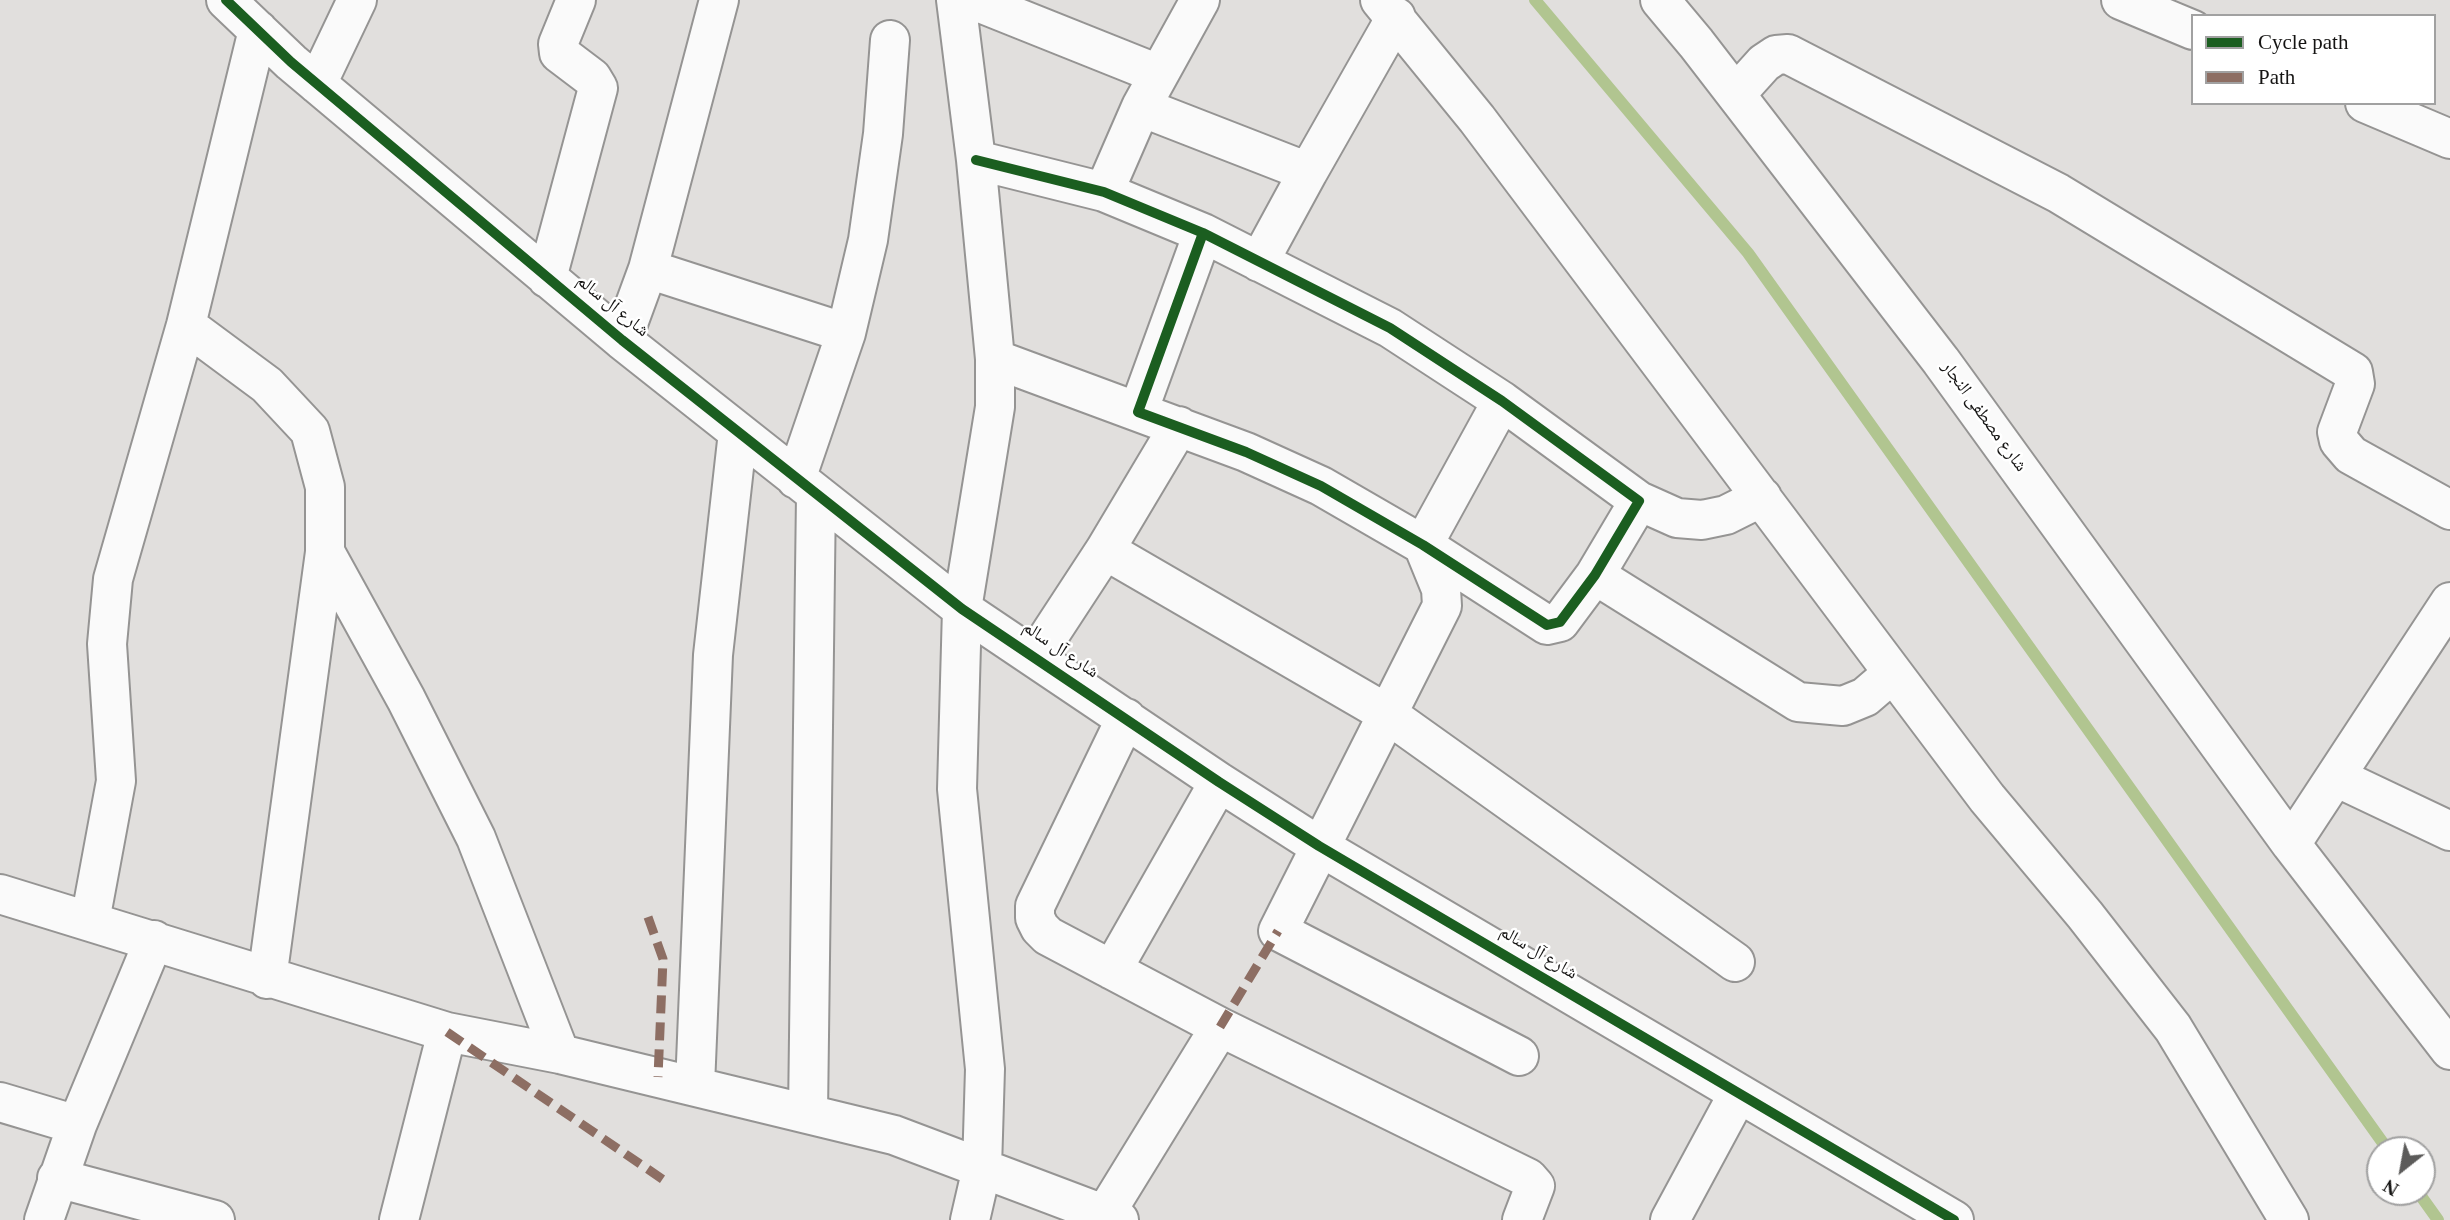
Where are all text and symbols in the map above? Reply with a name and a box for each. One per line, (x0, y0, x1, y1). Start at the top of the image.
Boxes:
legend (2191, 14, 2436, 105)
text: Cycle path (2258, 30, 2348, 54)
text: Path (2258, 65, 2295, 89)
street label: شارع آل سالم (570, 272, 652, 344)
street label: شارع مصطفى النجار (1935, 358, 2029, 478)
street label: شارع آل سالم (1017, 619, 1101, 685)
street label: شارع آل سالم (1494, 923, 1580, 987)
north arrow (2366, 1136, 2436, 1206)
text: N (2380, 1175, 2402, 1200)

